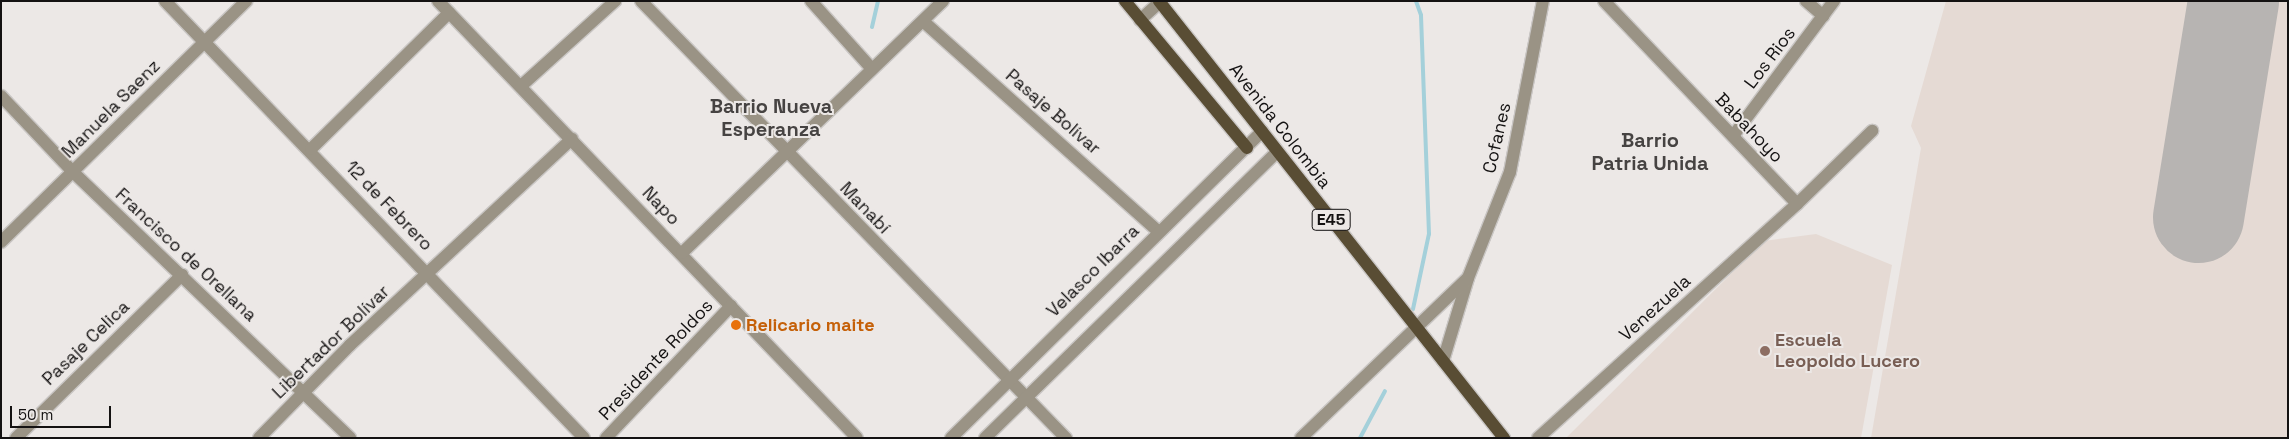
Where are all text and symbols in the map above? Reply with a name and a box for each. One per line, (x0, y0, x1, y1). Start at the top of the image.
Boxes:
street label: Los Rios (1740, 23, 1800, 93)
street label: Manuela Saenz (57, 55, 165, 163)
street label: Avenida Colombia (1224, 59, 1336, 193)
street label: Pasaje Bolívar (1001, 65, 1105, 159)
street label: Babahoyo (1710, 89, 1788, 167)
district label: Barrio Nueva Esperanza (710, 94, 832, 141)
street label: Cofanes (1478, 101, 1516, 175)
district label: Barrio Patria Unida (1591, 129, 1709, 176)
street label: 12 de Febrero (341, 157, 437, 255)
street label: Manabí (835, 178, 895, 238)
street label: Napo (638, 182, 684, 230)
street label: Francisco de Orellana (111, 184, 261, 326)
road number: E45 (1311, 206, 1351, 234)
street label: Velasco Ibarra (1042, 220, 1144, 322)
street label: Venezuela (1615, 270, 1695, 346)
street label: Libertador Bolívar (268, 281, 394, 403)
street label: Presidente Roldos (594, 295, 718, 425)
street label: Pasaje Celica (38, 296, 134, 390)
place label: Relicario maite (746, 314, 875, 336)
marker: Relicario maite (730, 319, 742, 331)
place label: Escuela Leopoldo Lucero (1775, 330, 1920, 372)
marker: Escuela Leopoldo Lucero (1759, 345, 1771, 357)
scale bar (12, 396, 114, 428)
text: 50 m (18, 405, 53, 424)

